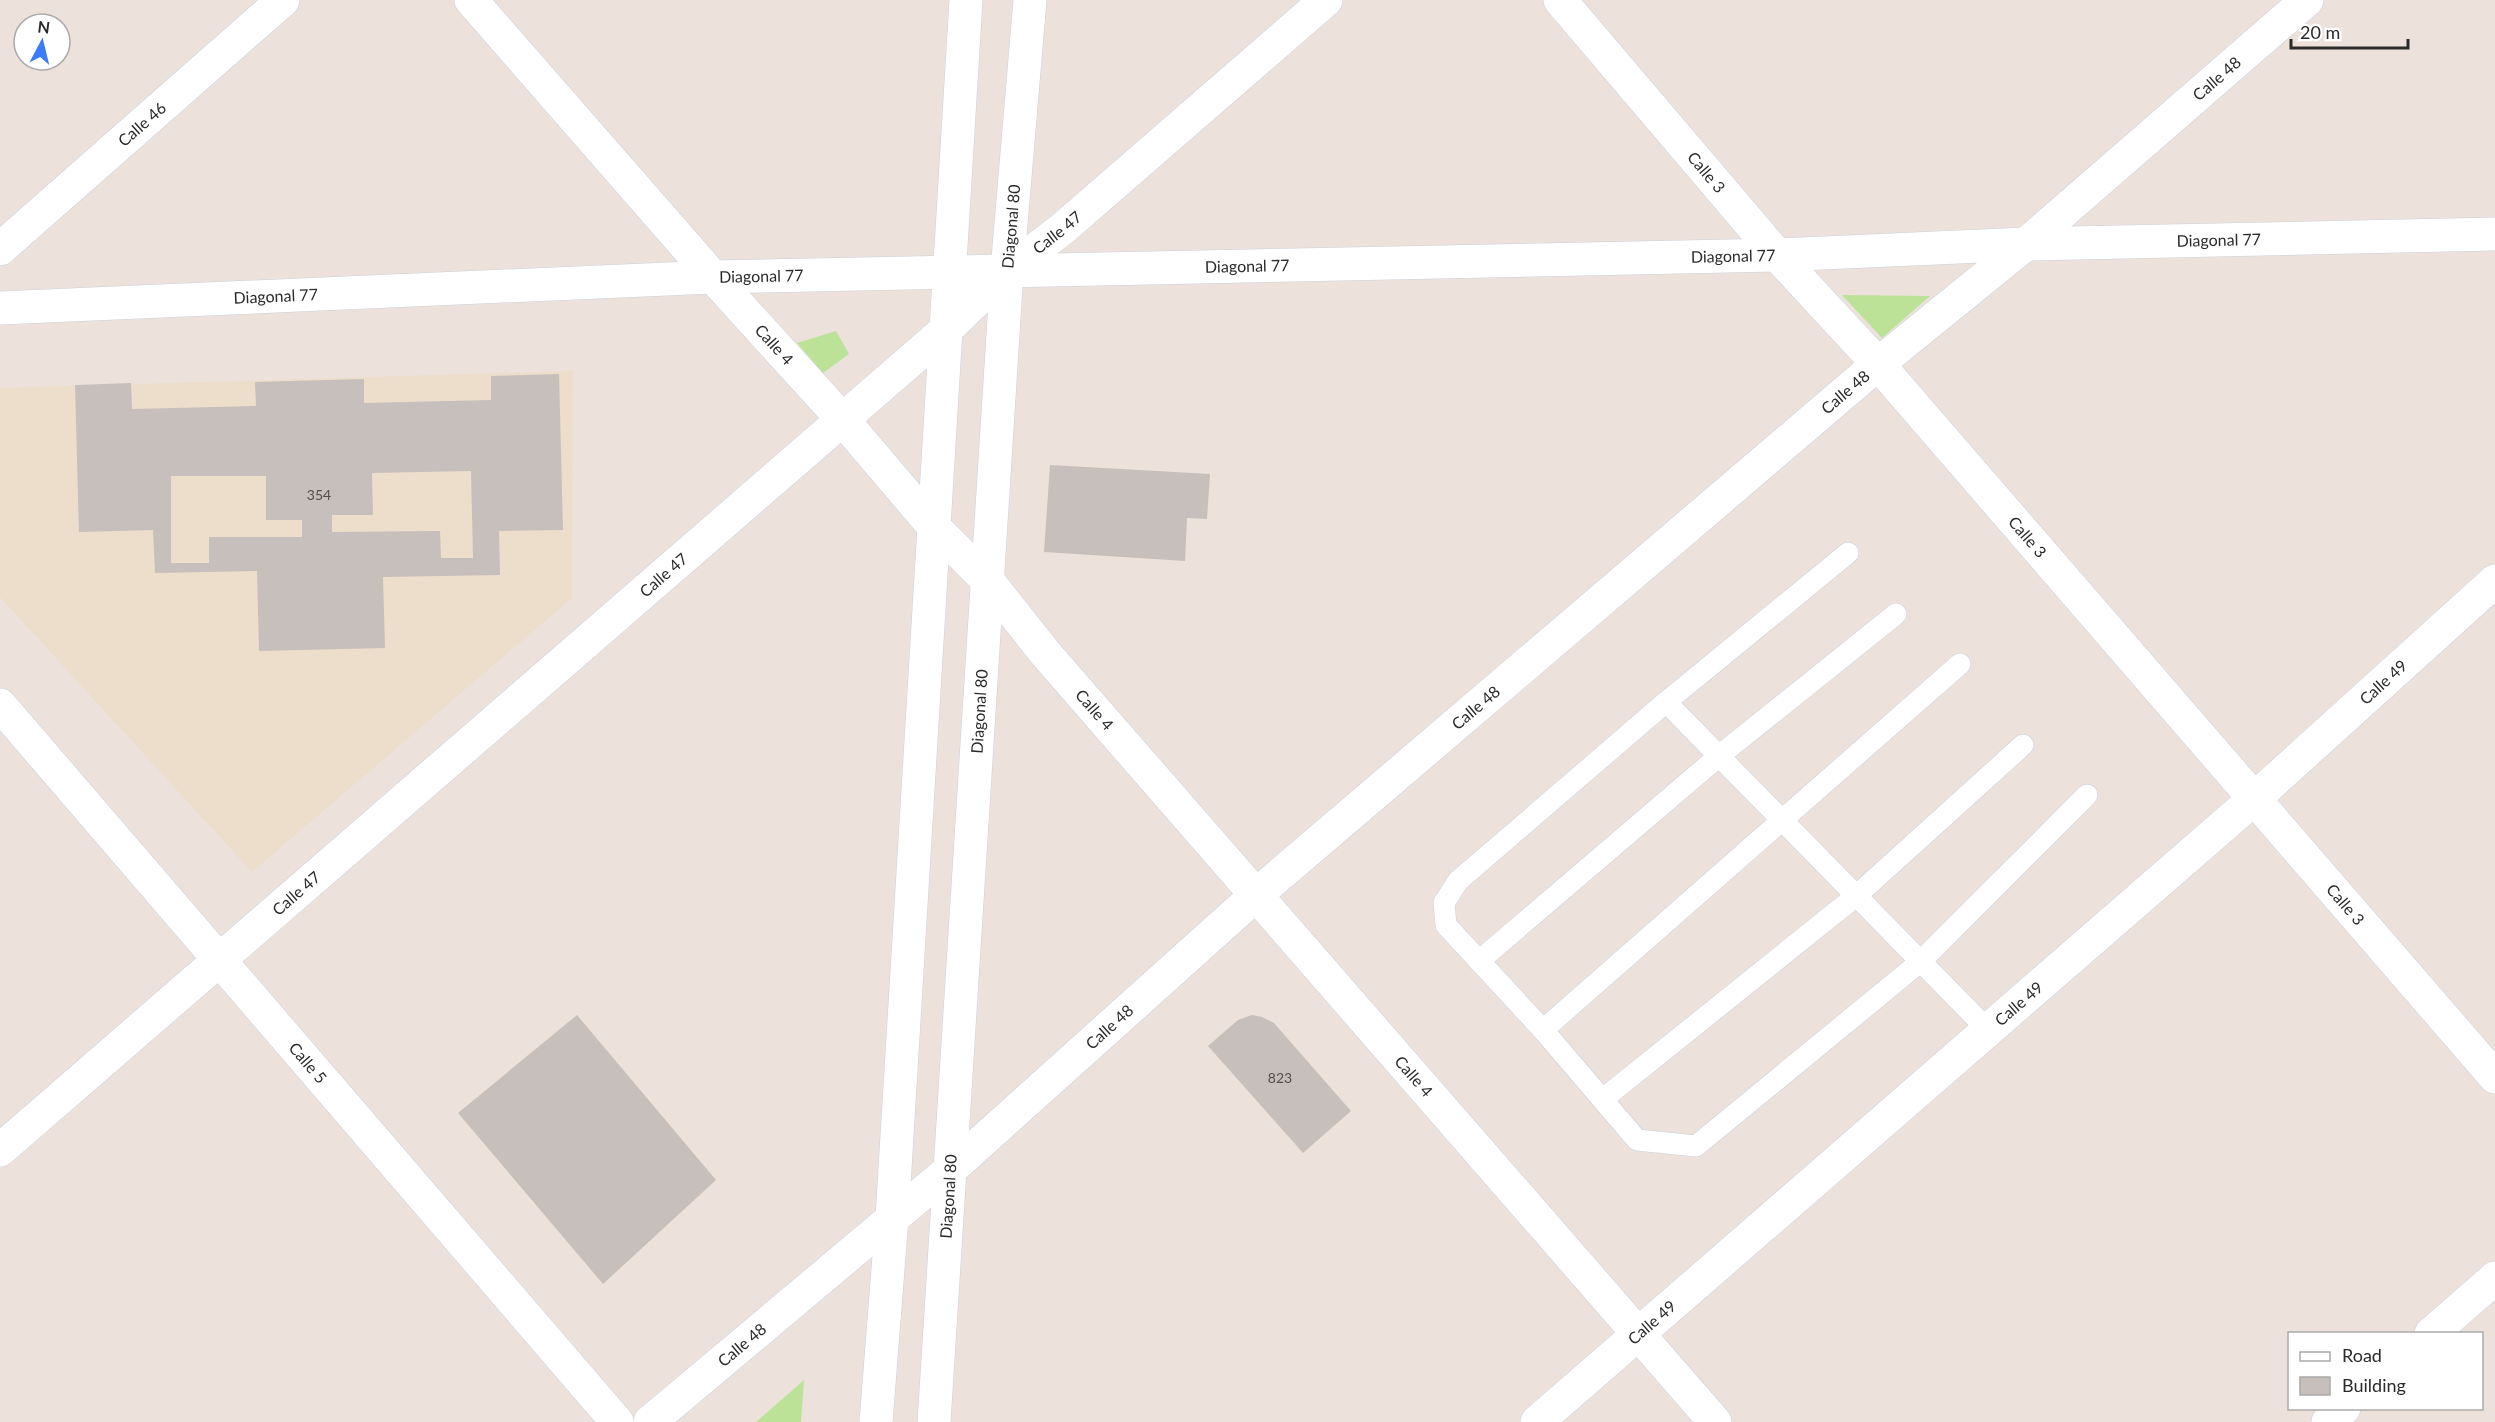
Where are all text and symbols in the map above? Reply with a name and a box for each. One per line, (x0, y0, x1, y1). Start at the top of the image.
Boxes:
north arrow (12, 12, 72, 72)
scale bar (2291, 12, 2408, 50)
text: N (37, 16, 51, 37)
text: 20 m (2300, 21, 2340, 43)
street label: Calle 48 (2188, 52, 2244, 104)
street label: Calle 46 (114, 98, 169, 150)
street label: Calle 3 (1684, 147, 1730, 196)
street label: Diagonal 80 (997, 184, 1023, 269)
street label: Calle 47 (1028, 207, 1085, 257)
street label: Diagonal 77 (2176, 229, 2261, 250)
street label: Diagonal 77 (1691, 245, 1776, 266)
street label: Diagonal 77 (1205, 255, 1290, 276)
street label: Diagonal 77 (719, 265, 804, 286)
street label: Diagonal 77 (233, 284, 318, 307)
street label: Calle 4 (752, 320, 798, 368)
street label: Calle 48 (1817, 366, 1873, 417)
house number: 354 (307, 486, 331, 503)
street label: Calle 3 (2005, 512, 2051, 561)
street label: Calle 47 (635, 549, 691, 600)
street label: Calle 49 (2355, 656, 2410, 708)
street label: Diagonal 80 (966, 669, 991, 754)
street label: Calle 48 (1447, 681, 1503, 733)
street label: Calle 4 (1072, 685, 1118, 734)
street label: Calle 47 (268, 867, 324, 919)
street label: Calle 3 (2323, 880, 2369, 928)
street label: Calle 49 (1990, 977, 2046, 1029)
street label: Calle 48 (1081, 1000, 1137, 1053)
street label: Calle 5 (285, 1038, 331, 1087)
street label: Calle 4 (1391, 1051, 1437, 1100)
house number: 823 (1268, 1069, 1292, 1086)
street label: Diagonal 80 (936, 1154, 960, 1239)
street label: Calle 49 (1624, 1296, 1679, 1348)
street label: Calle 48 (713, 1319, 770, 1370)
legend (2288, 1332, 2483, 1410)
text: Road (2342, 1344, 2382, 1366)
text: Building (2342, 1374, 2406, 1396)

